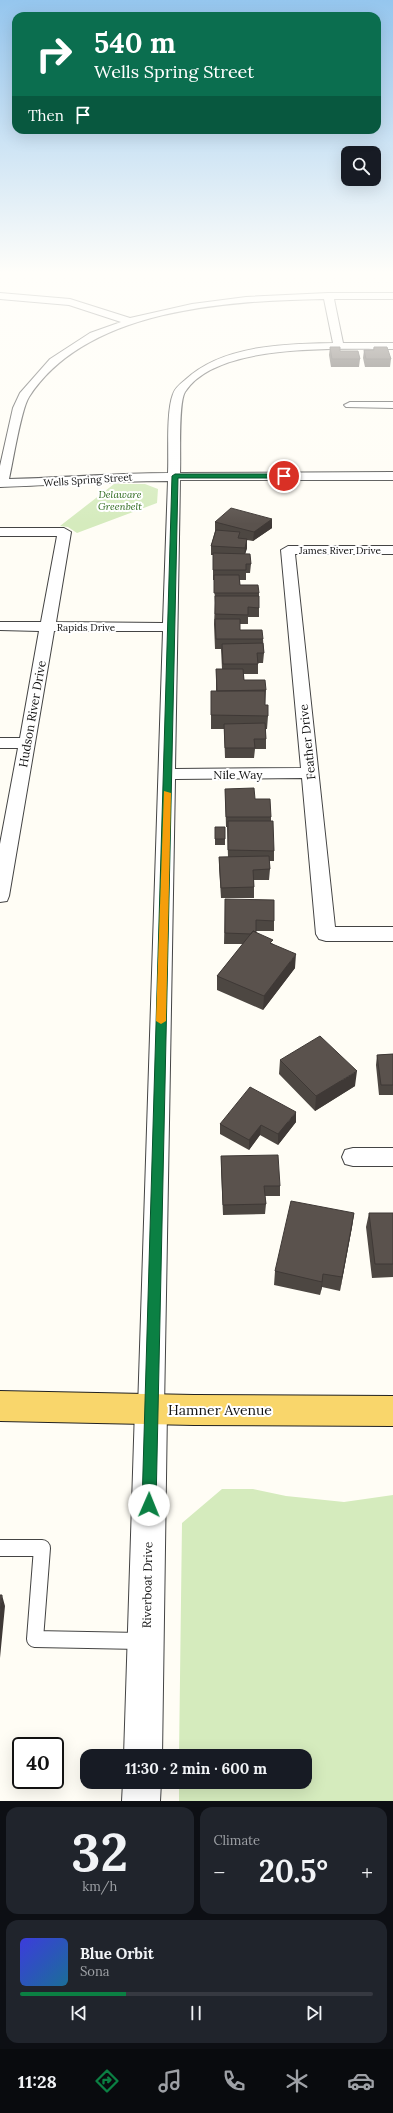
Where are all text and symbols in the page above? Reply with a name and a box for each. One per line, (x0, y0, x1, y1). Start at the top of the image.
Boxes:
text: 540 m (94, 25, 176, 61)
icon: right (28, 28, 80, 80)
text: Wells Spring Street (94, 60, 254, 83)
icon: arrive (72, 104, 94, 126)
text: Then (28, 106, 64, 125)
map controls (341, 146, 381, 186)
button: search (341, 146, 381, 186)
pin (267, 459, 301, 493)
icon: arrive (273, 465, 295, 487)
street label: Wells Spring Street (43, 470, 133, 490)
park label: Delaware Greenbelt (98, 488, 142, 513)
street label: James River Drive (298, 544, 381, 557)
street label: Rapids Drive (57, 621, 116, 634)
street label: Hudson River Drive (15, 659, 49, 769)
street label: Feather Drive (296, 703, 318, 780)
street label: Nile Way (213, 767, 263, 782)
street label: Hamner Avenue (168, 1401, 272, 1419)
position arrow (128, 1484, 170, 1526)
street label: Riverboat Drive (139, 1541, 155, 1628)
speed limit sign: 40 (12, 1737, 64, 1789)
text: 11:30 · 2 min · 600 m (125, 1759, 267, 1778)
text: 32 (71, 1819, 128, 1885)
text: Climate (214, 1832, 260, 1849)
text: 20.5° (259, 1852, 328, 1890)
text: − (214, 1858, 225, 1886)
text: + (361, 1858, 373, 1886)
text: km/h (82, 1878, 117, 1895)
text: Blue Orbit (80, 1944, 154, 1963)
text: Sona (80, 1963, 110, 1980)
icon: previous (68, 2002, 90, 2024)
icon: pause (185, 2002, 207, 2024)
icon: next (303, 2002, 325, 2024)
icon: directions (93, 2067, 121, 2095)
icon: music (156, 2067, 184, 2095)
icon: phone (220, 2067, 248, 2095)
icon: climate (283, 2067, 311, 2095)
icon: car (347, 2067, 375, 2095)
text: 11:28 (18, 2070, 57, 2093)

